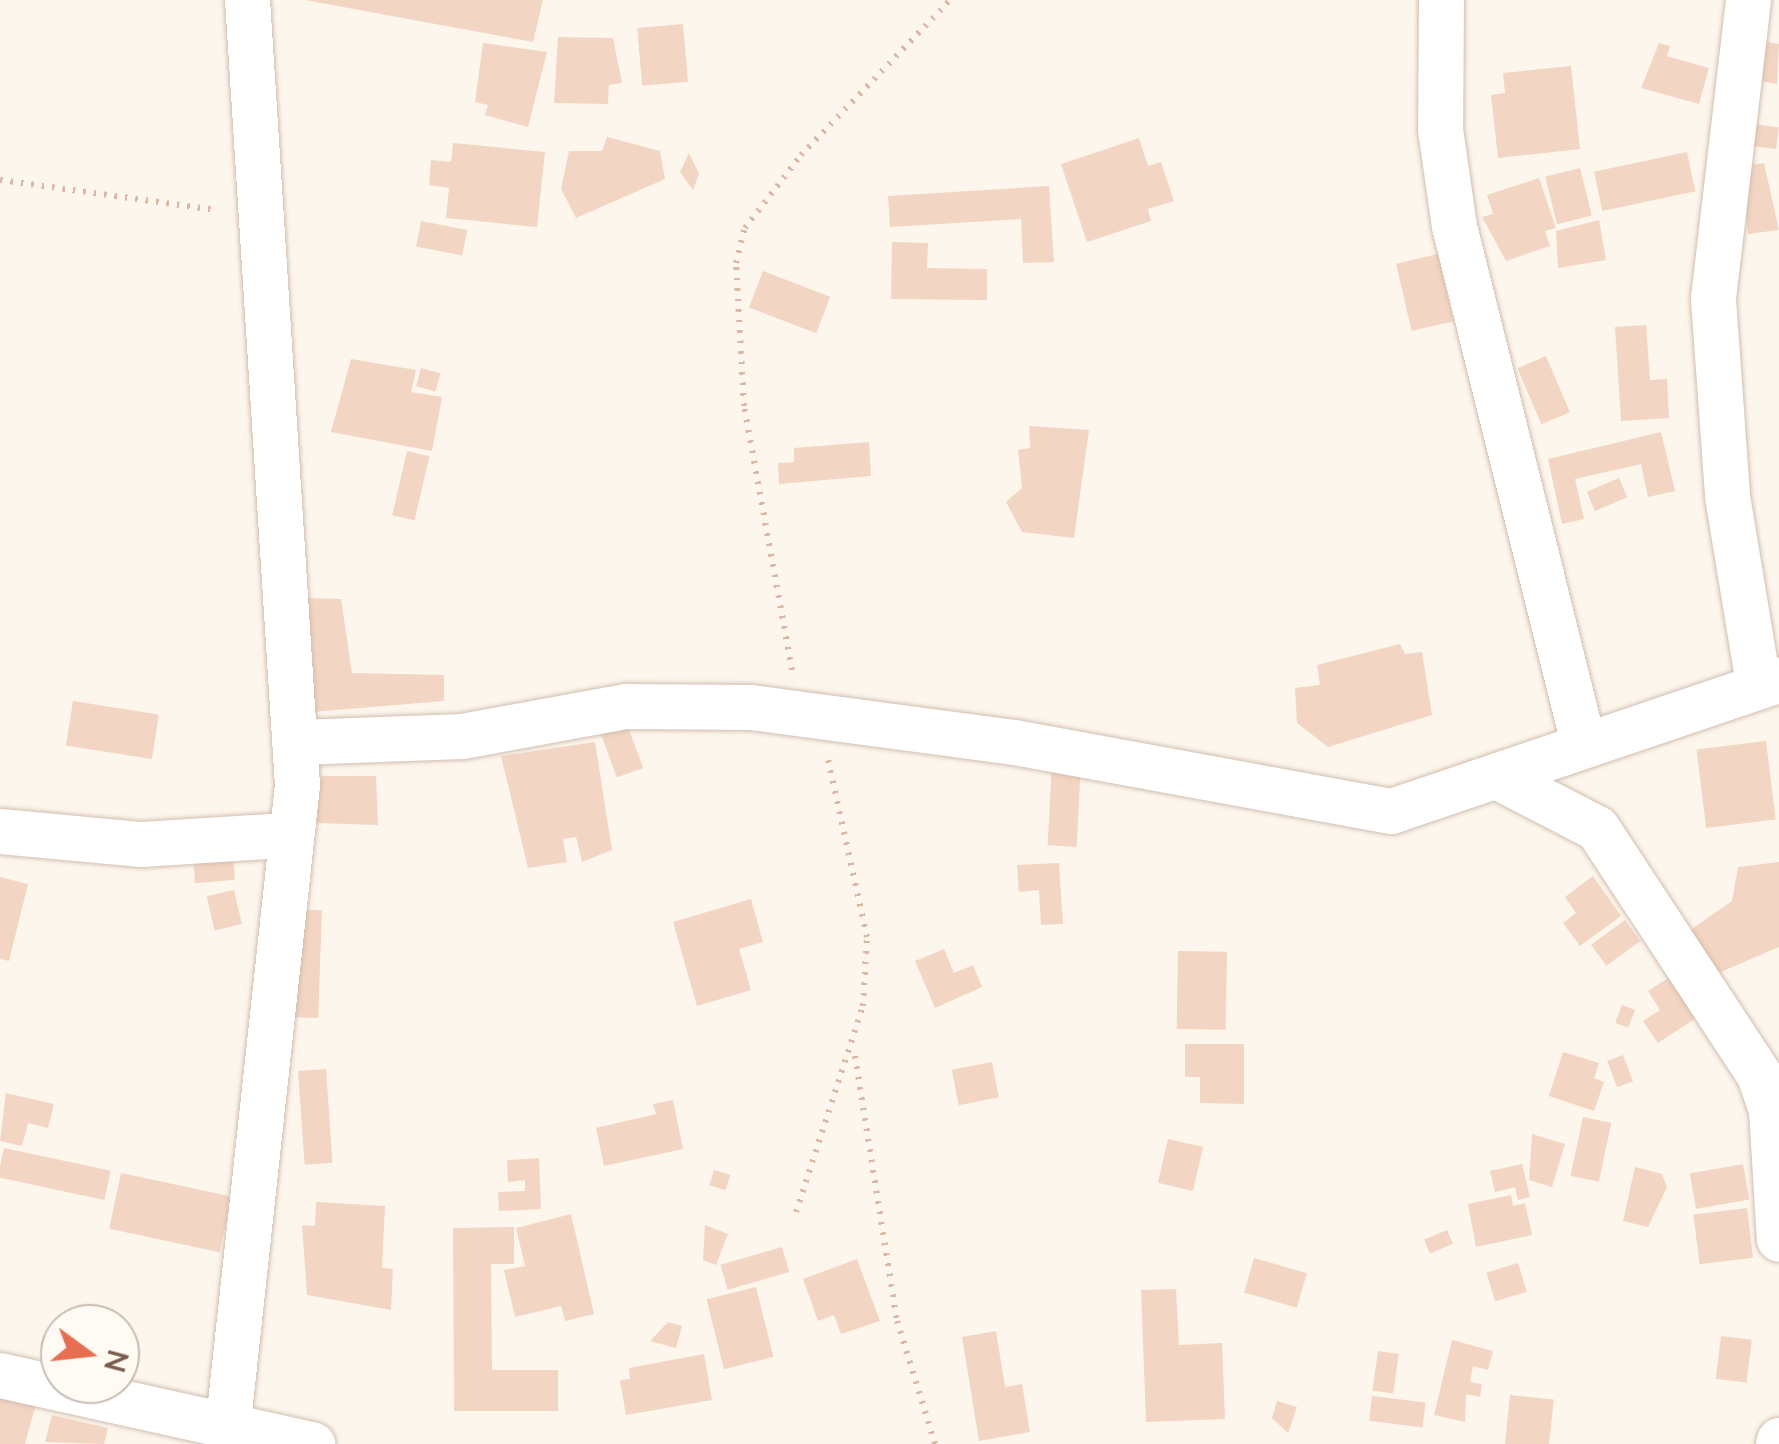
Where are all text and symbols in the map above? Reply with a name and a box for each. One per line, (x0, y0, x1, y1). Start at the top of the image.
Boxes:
north arrow (40, 1304, 140, 1404)
text: N (98, 1346, 136, 1376)

